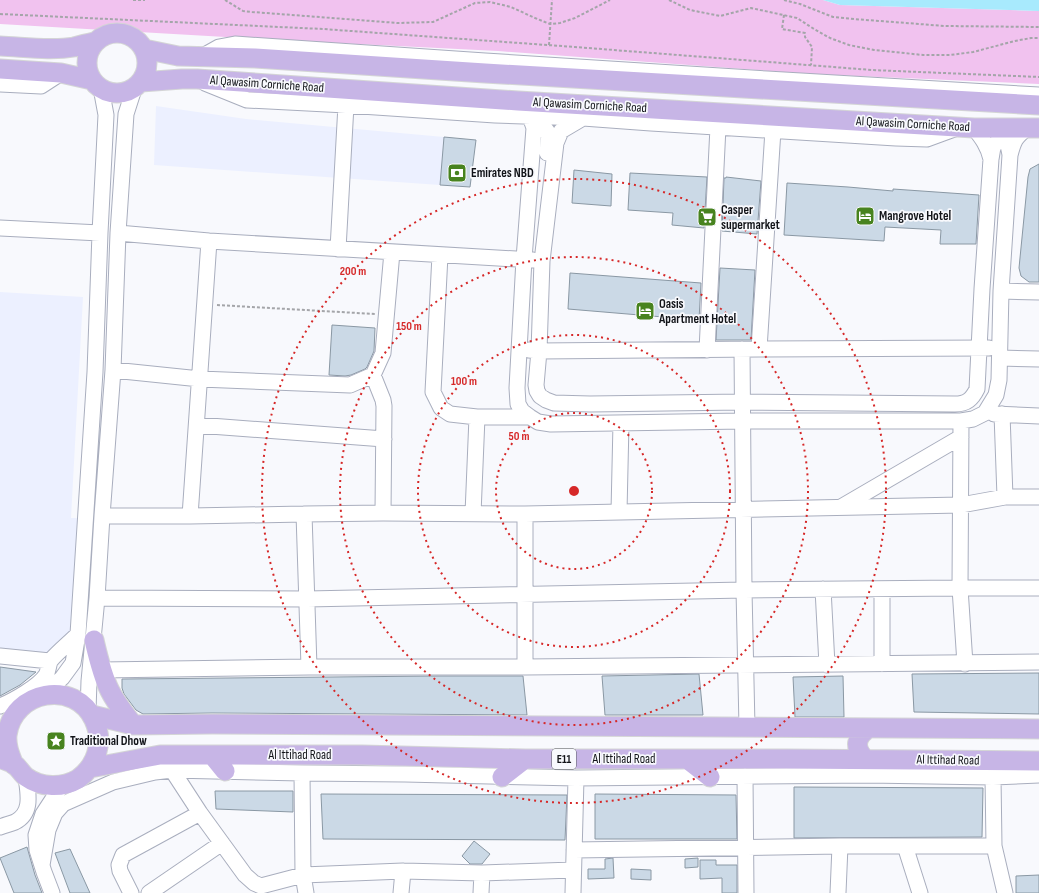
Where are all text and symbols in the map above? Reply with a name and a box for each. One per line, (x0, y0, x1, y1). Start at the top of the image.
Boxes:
street label: Al Qawasim Corniche Road (209, 72, 324, 96)
street label: Al Qawasim Corniche Road (532, 94, 647, 116)
street label: Al Qawasim Corniche Road (855, 113, 970, 135)
bank icon: Emirates NBD (446, 162, 468, 184)
place label: Emirates NBD (471, 165, 534, 181)
place label: Casper supermarket (721, 202, 781, 233)
hotel icon: Mangrove Hotel (854, 205, 876, 227)
supermarket icon: Casper supermarket (696, 206, 718, 228)
place label: Mangrove Hotel (879, 208, 952, 224)
text: 200 m (340, 264, 366, 279)
place label: Oasis Apartment Hotel (658, 296, 737, 327)
hotel icon: Oasis Apartment Hotel (634, 300, 656, 322)
text: 150 m (396, 319, 422, 334)
text: 100 m (451, 374, 477, 389)
text: 50 m (509, 429, 529, 444)
centre of rings (567, 484, 581, 498)
place icon: Traditional Dhow (45, 730, 67, 752)
place label: Traditional Dhow (70, 733, 147, 749)
street label: Al Ittihad Road (268, 747, 331, 763)
road number: E11 (552, 749, 576, 769)
street label: Al Ittihad Road (592, 751, 655, 767)
street label: Al Ittihad Road (915, 751, 980, 769)

